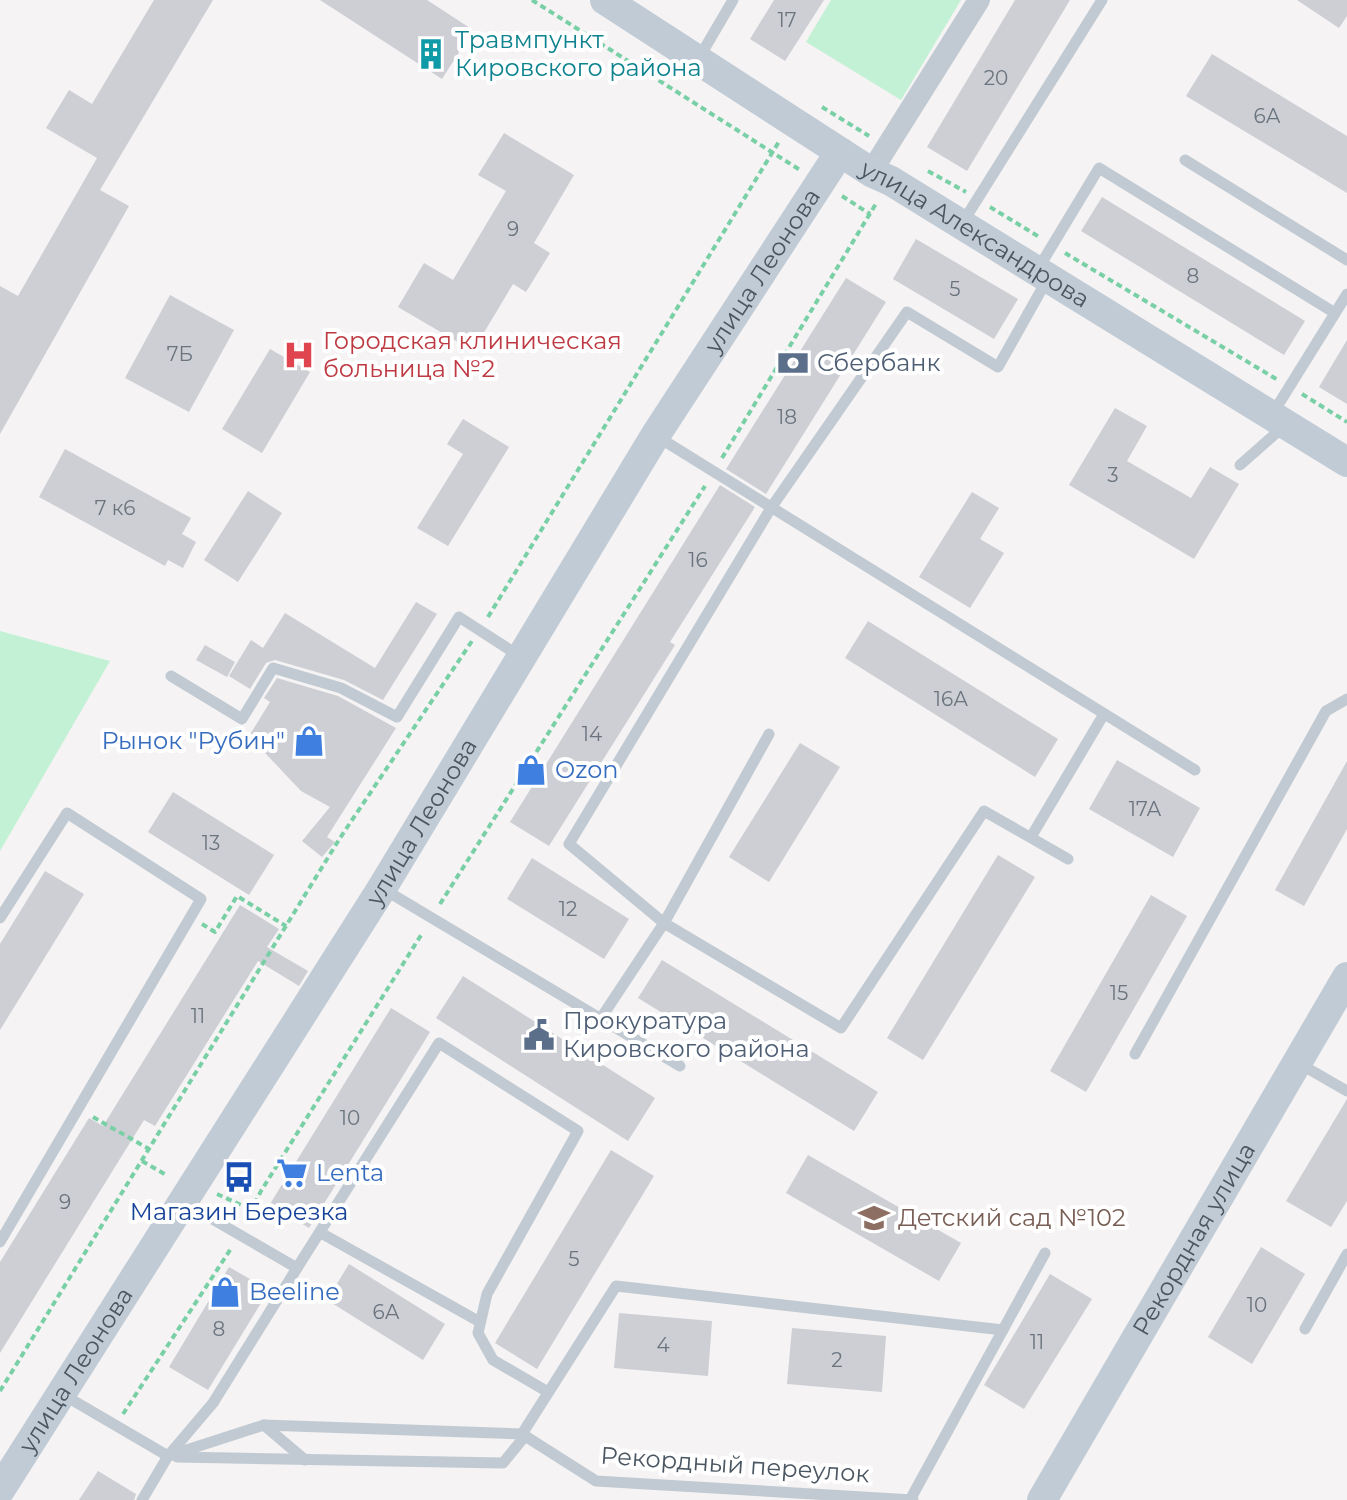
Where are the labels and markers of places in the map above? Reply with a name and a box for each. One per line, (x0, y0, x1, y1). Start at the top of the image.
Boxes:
place label: Травмпункт Кировского района (455, 25, 701, 82)
building icon: Травмпункт Кировского района (414, 37, 448, 71)
place label: Городская клиническая больница №2 (323, 326, 622, 383)
hospital icon: Городская клиническая больница №2 (282, 338, 316, 372)
bank icon: Сбербанк (776, 346, 810, 380)
place label: Сбербанк (817, 348, 940, 377)
shop icon: Рынок "Рубин" (292, 724, 326, 758)
place label: Рынок "Рубин" (102, 726, 285, 755)
shop icon: Ozon (514, 753, 548, 787)
place label: Ozon (555, 755, 618, 784)
place label: Прокуратура Кировского района (563, 1006, 809, 1063)
public building icon: Прокуратура Кировского района (522, 1018, 556, 1052)
supermarket icon: Lenta (275, 1156, 309, 1190)
place label: Lenta (316, 1158, 384, 1187)
bus stop icon: Магазин Березка (222, 1160, 256, 1194)
place label: Магазин Березка (130, 1197, 348, 1226)
school or university icon: Детский сад №102 (857, 1201, 891, 1235)
place label: Детский сад №102 (898, 1203, 1126, 1232)
shop icon: Beeline (208, 1275, 242, 1309)
place label: Beeline (249, 1277, 340, 1306)

